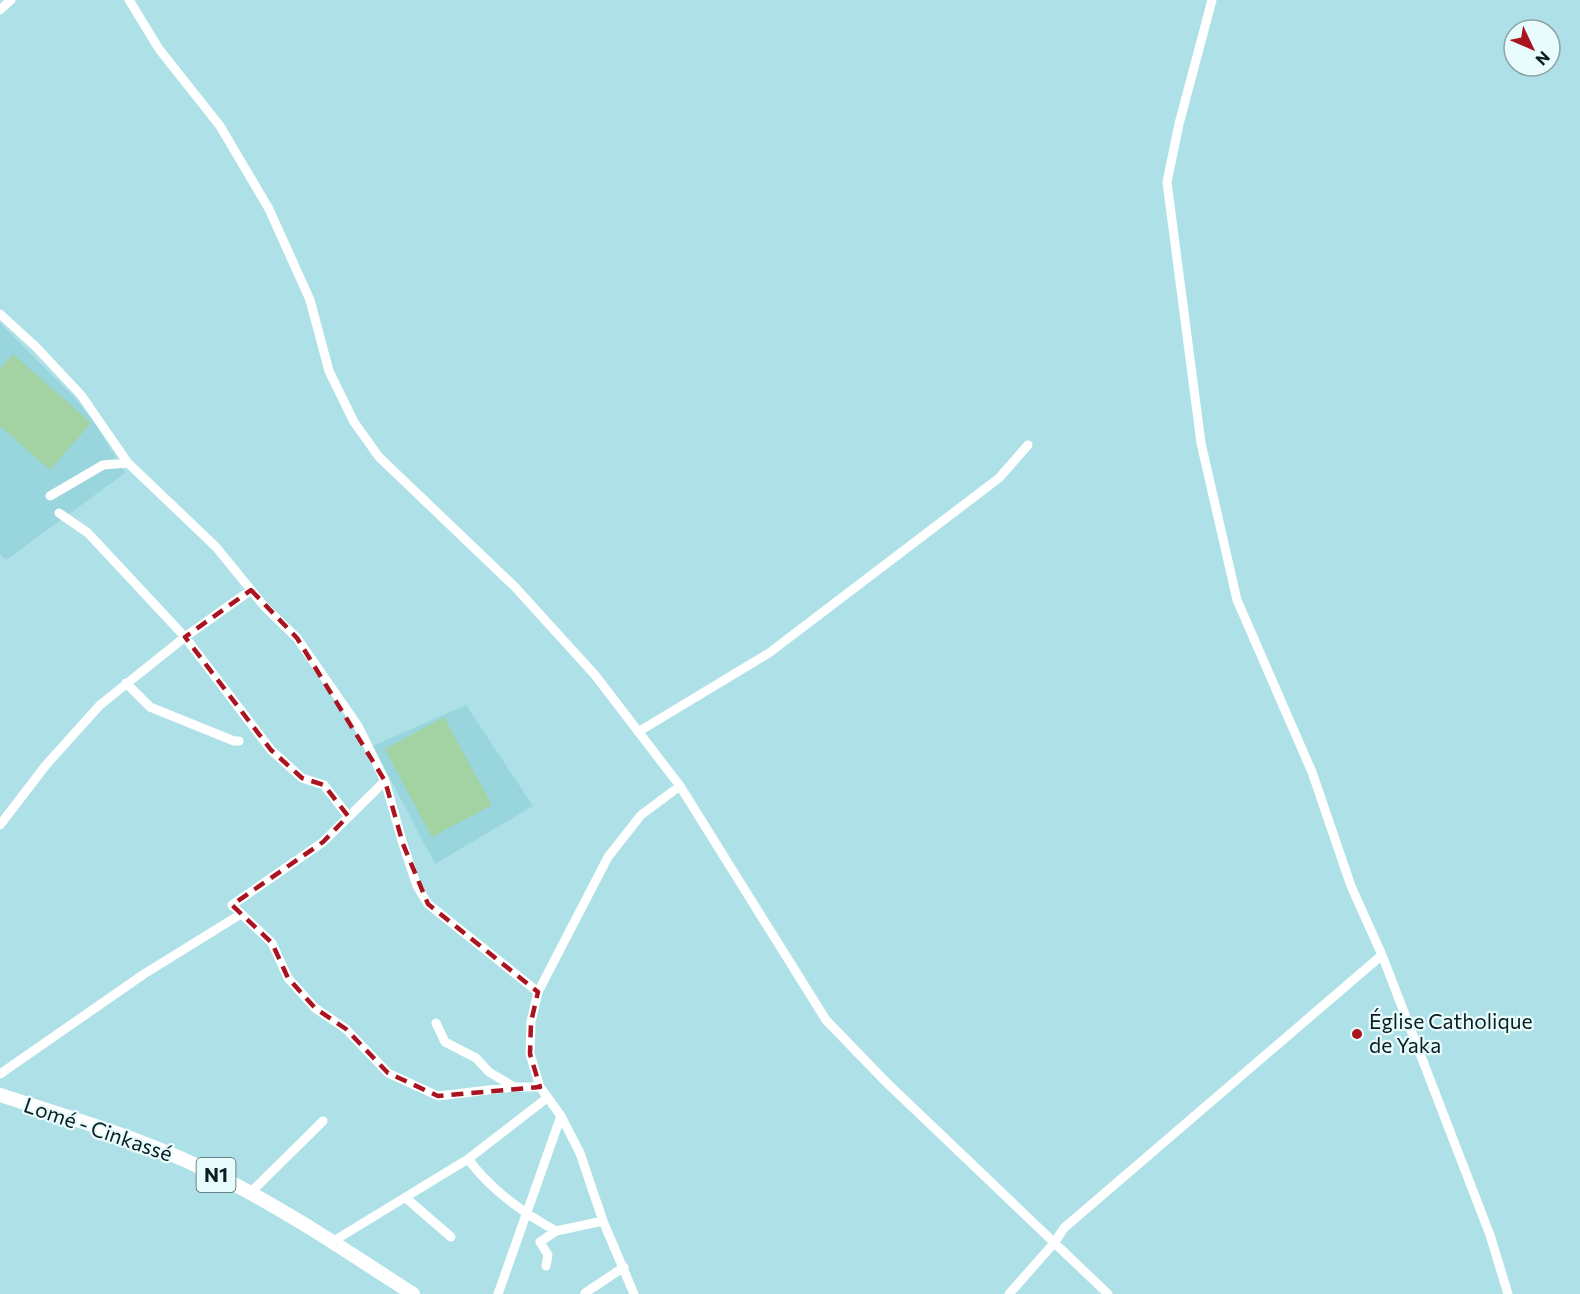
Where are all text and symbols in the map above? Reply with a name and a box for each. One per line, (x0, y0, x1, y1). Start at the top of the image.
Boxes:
north arrow (1502, 18, 1562, 78)
text: N (1532, 48, 1554, 70)
place label: Église Catholique de Yaka (1369, 1008, 1533, 1057)
marker: Église Catholique de Yaka (1350, 1027, 1364, 1041)
street label: Lomé - Cinkassé (21, 1091, 176, 1166)
road number: N1 (196, 1158, 236, 1192)

